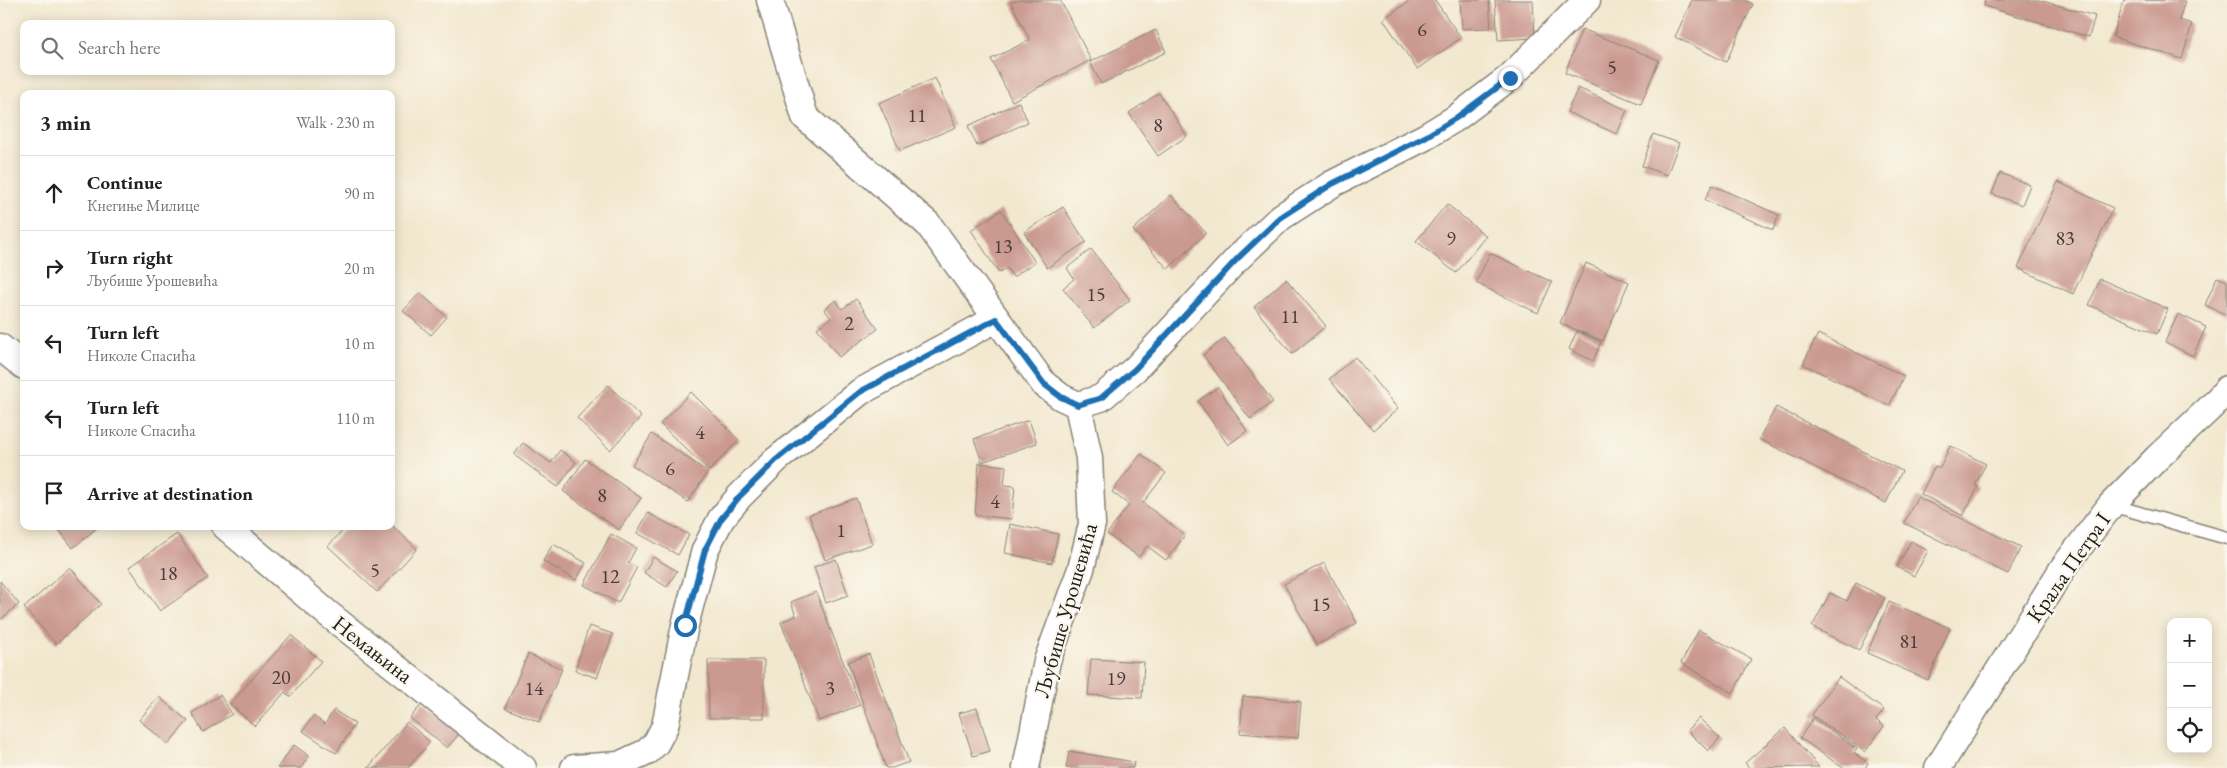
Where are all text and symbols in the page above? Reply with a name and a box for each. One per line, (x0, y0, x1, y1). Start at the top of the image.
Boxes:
house number: 6 (1417, 16, 1427, 42)
search box (20, 20, 395, 75)
icon: search (38, 34, 66, 62)
text: Search here (78, 35, 160, 60)
house number: 5 (1607, 54, 1617, 80)
route end (1499, 67, 1522, 90)
house number: 11 (907, 102, 927, 128)
text: 3 min (40, 109, 91, 136)
text: Walk · 230 m (296, 112, 375, 133)
house number: 8 (1153, 112, 1163, 138)
text: Continue (87, 170, 162, 195)
icon: ahead (40, 179, 68, 207)
text: 90 m (344, 183, 375, 204)
text: Кнегиње Милице (87, 195, 199, 216)
house number: 9 (1446, 225, 1456, 251)
house number: 83 (2055, 225, 2075, 251)
house number: 13 (993, 233, 1013, 259)
text: Turn right (87, 245, 173, 270)
icon: right (40, 254, 68, 282)
text: 20 m (344, 258, 375, 279)
text: Љубише Урошевића (87, 270, 218, 291)
house number: 15 (1086, 281, 1106, 307)
house number: 11 (1280, 303, 1300, 329)
house number: 2 (844, 310, 854, 336)
text: Turn left (87, 320, 159, 345)
icon: left (40, 329, 68, 357)
text: 10 m (344, 333, 375, 354)
text: Николе Спасића (87, 345, 196, 366)
text: Turn left (87, 395, 159, 420)
icon: left (40, 404, 68, 432)
text: 110 m (336, 408, 375, 429)
house number: 4 (695, 419, 705, 445)
text: Николе Спасића (87, 420, 196, 441)
house number: 6 (665, 455, 675, 481)
icon: arrive (40, 479, 68, 507)
text: Arrive at destination (87, 481, 253, 506)
house number: 8 (597, 482, 607, 508)
house number: 4 (990, 488, 1000, 514)
street label: Краља Петра I (2020, 506, 2117, 628)
house number: 1 (836, 517, 846, 543)
street label: Љубише Урошевића (1027, 519, 1104, 701)
house number: 5 (370, 557, 380, 583)
house number: 18 (158, 560, 178, 586)
house number: 12 (600, 563, 620, 589)
house number: 15 (1311, 591, 1331, 617)
street label: Немањина (326, 609, 419, 690)
route start (674, 614, 697, 637)
map controls (2167, 618, 2212, 753)
button: + (2167, 618, 2212, 663)
house number: 81 (1899, 628, 1919, 654)
button: − (2167, 663, 2212, 708)
house number: 20 (271, 664, 291, 690)
house number: 19 (1106, 665, 1126, 691)
house number: 14 (524, 675, 544, 701)
house number: 3 (825, 675, 835, 701)
button: locate (2167, 708, 2212, 753)

